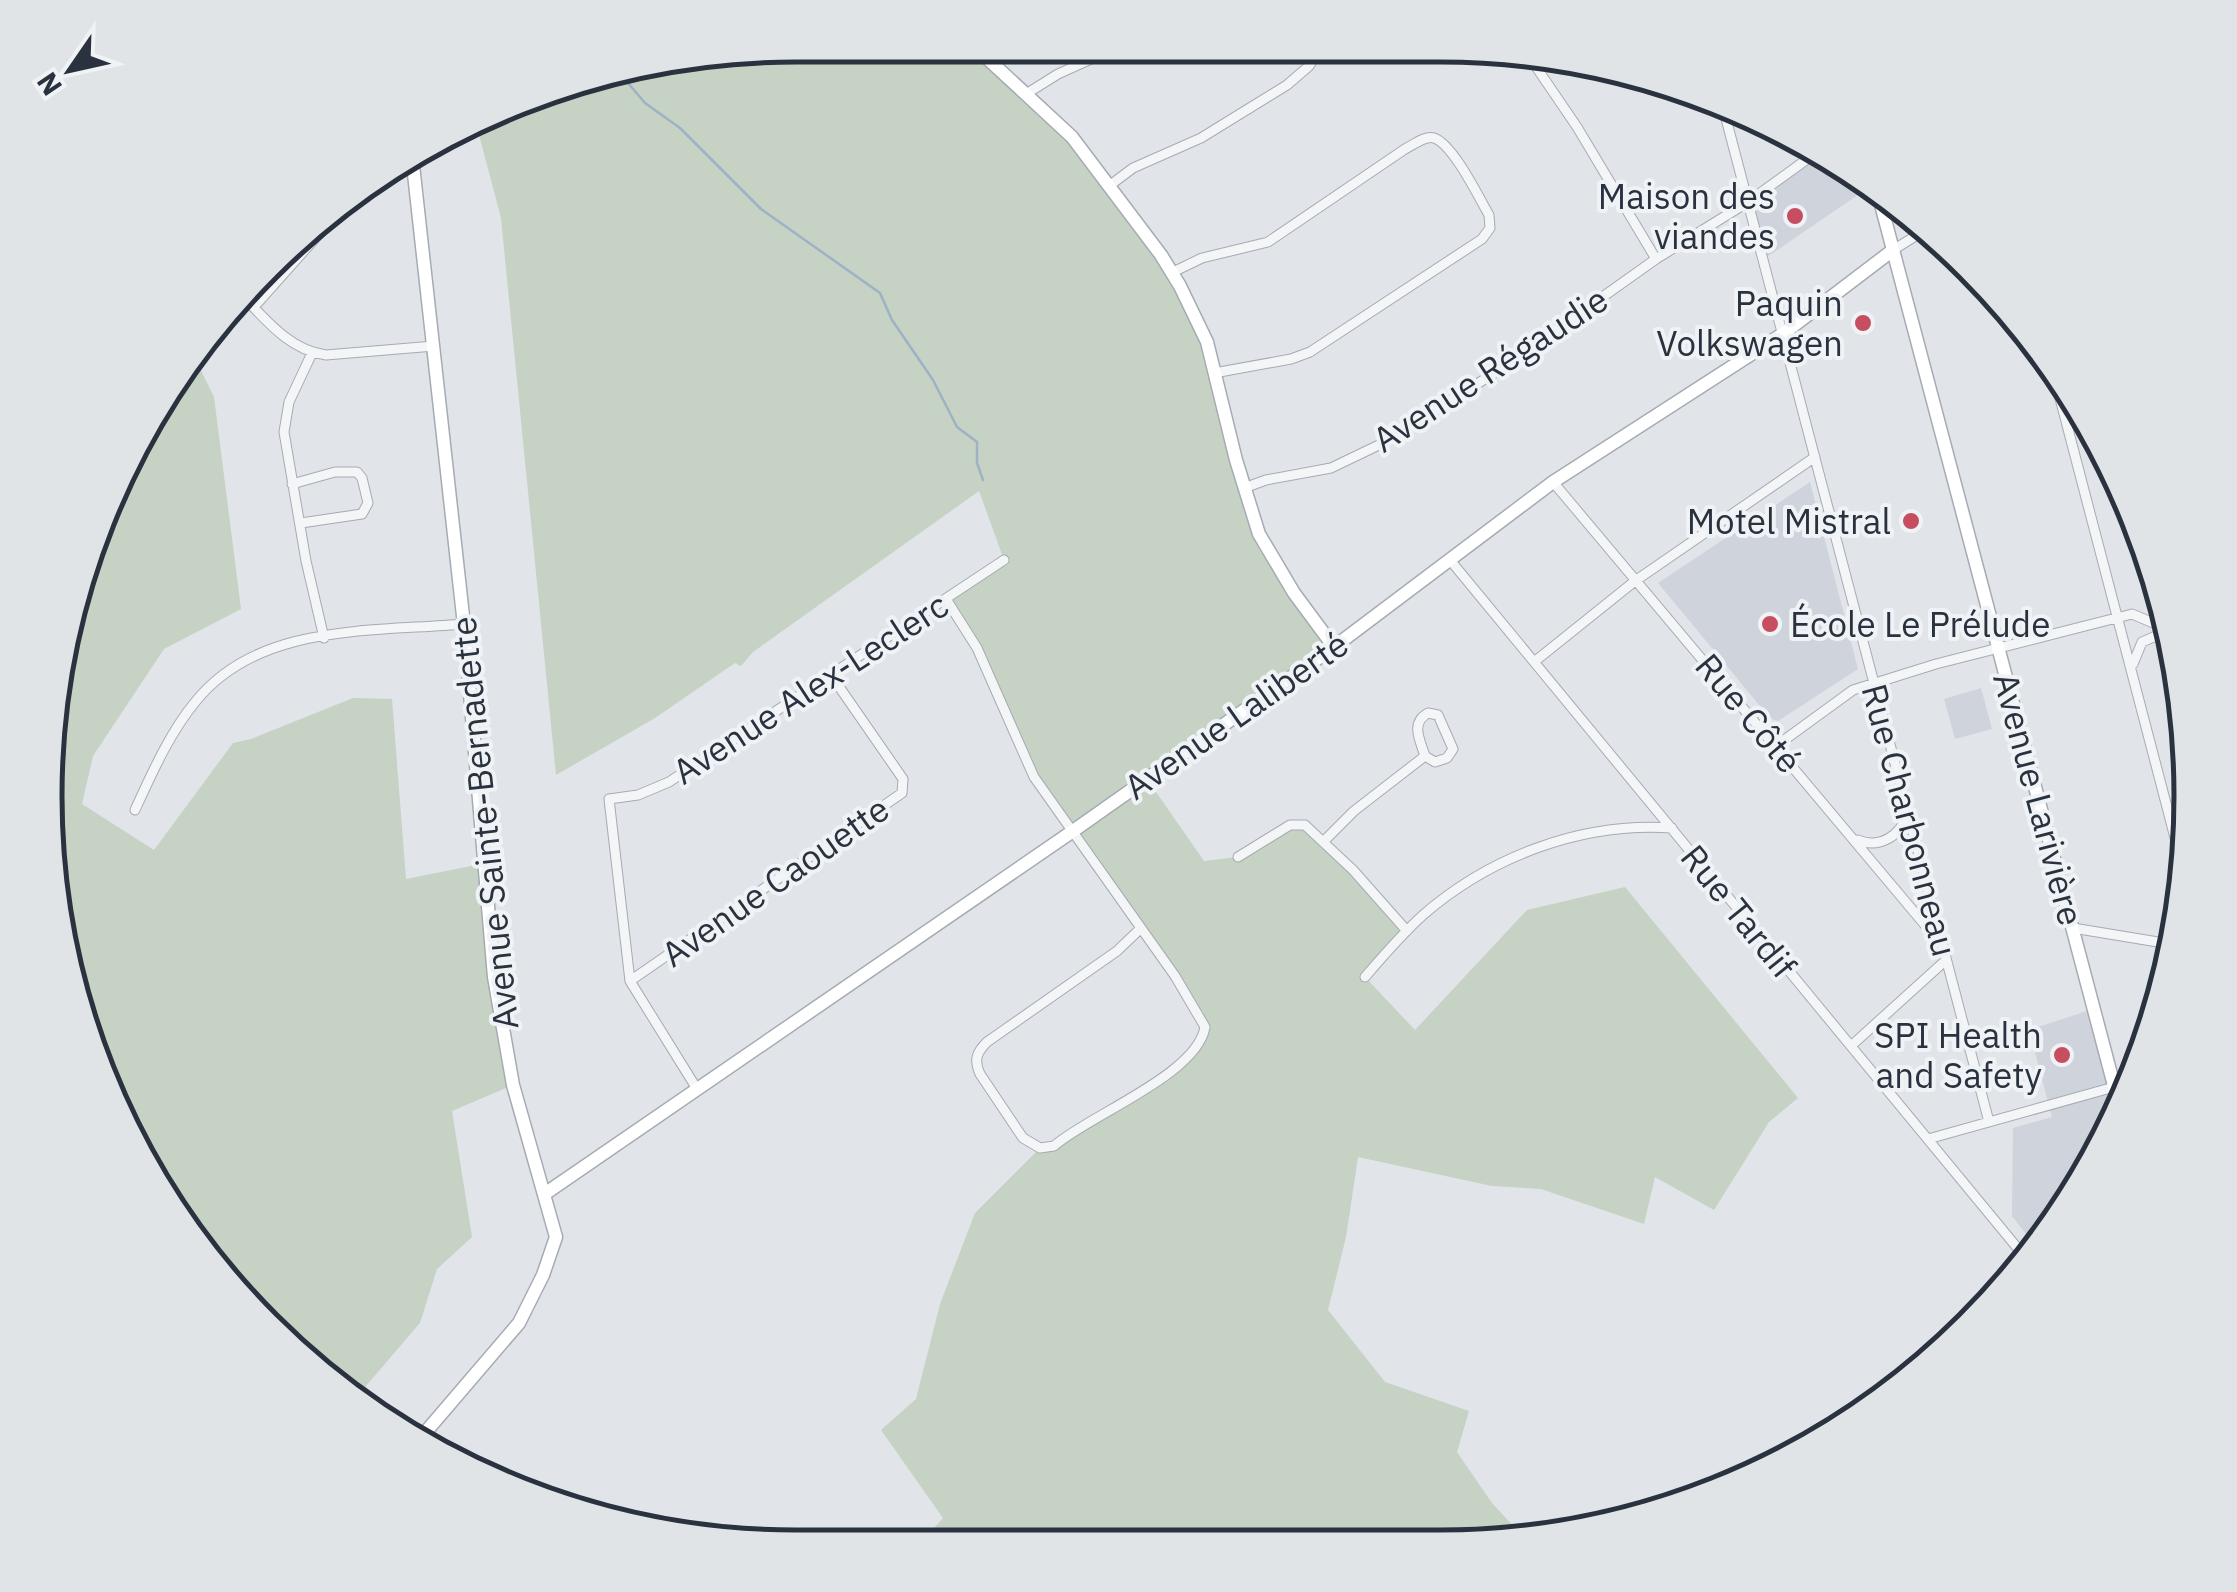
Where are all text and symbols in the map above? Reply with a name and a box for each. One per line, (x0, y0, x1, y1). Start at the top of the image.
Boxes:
north arrow (20, 20, 120, 120)
text: N (28, 66, 70, 103)
place label: Maison des viandes (1598, 173, 1775, 259)
marker: Maison des viandes (1784, 205, 1806, 227)
street label: Avenue Régaudie (1364, 276, 1616, 462)
place label: Paquin Volkswagen (1656, 280, 1843, 366)
marker: Paquin Volkswagen (1852, 312, 1874, 334)
place label: Motel Mistral (1687, 498, 1891, 544)
marker: Motel Mistral (1900, 510, 1922, 532)
street label: Avenue Alex-Leclerc (664, 582, 956, 794)
place label: École Le Prélude (1790, 601, 2050, 647)
marker: École Le Prélude (1759, 613, 1781, 635)
street label: Avenue Sainte-Bernadette (439, 614, 529, 1032)
street label: Avenue Laliberté (1115, 621, 1357, 809)
street label: Rue Côté (1686, 644, 1812, 782)
street label: Avenue Larivière (1983, 667, 2095, 931)
street label: Rue Charbonneau (1852, 679, 1968, 961)
street label: Avenue Caouette (652, 785, 898, 977)
street label: Rue Tardif (1671, 835, 1807, 987)
place label: SPI Health and Safety (1874, 1012, 2042, 1098)
marker: SPI Health and Safety (2051, 1044, 2073, 1066)

